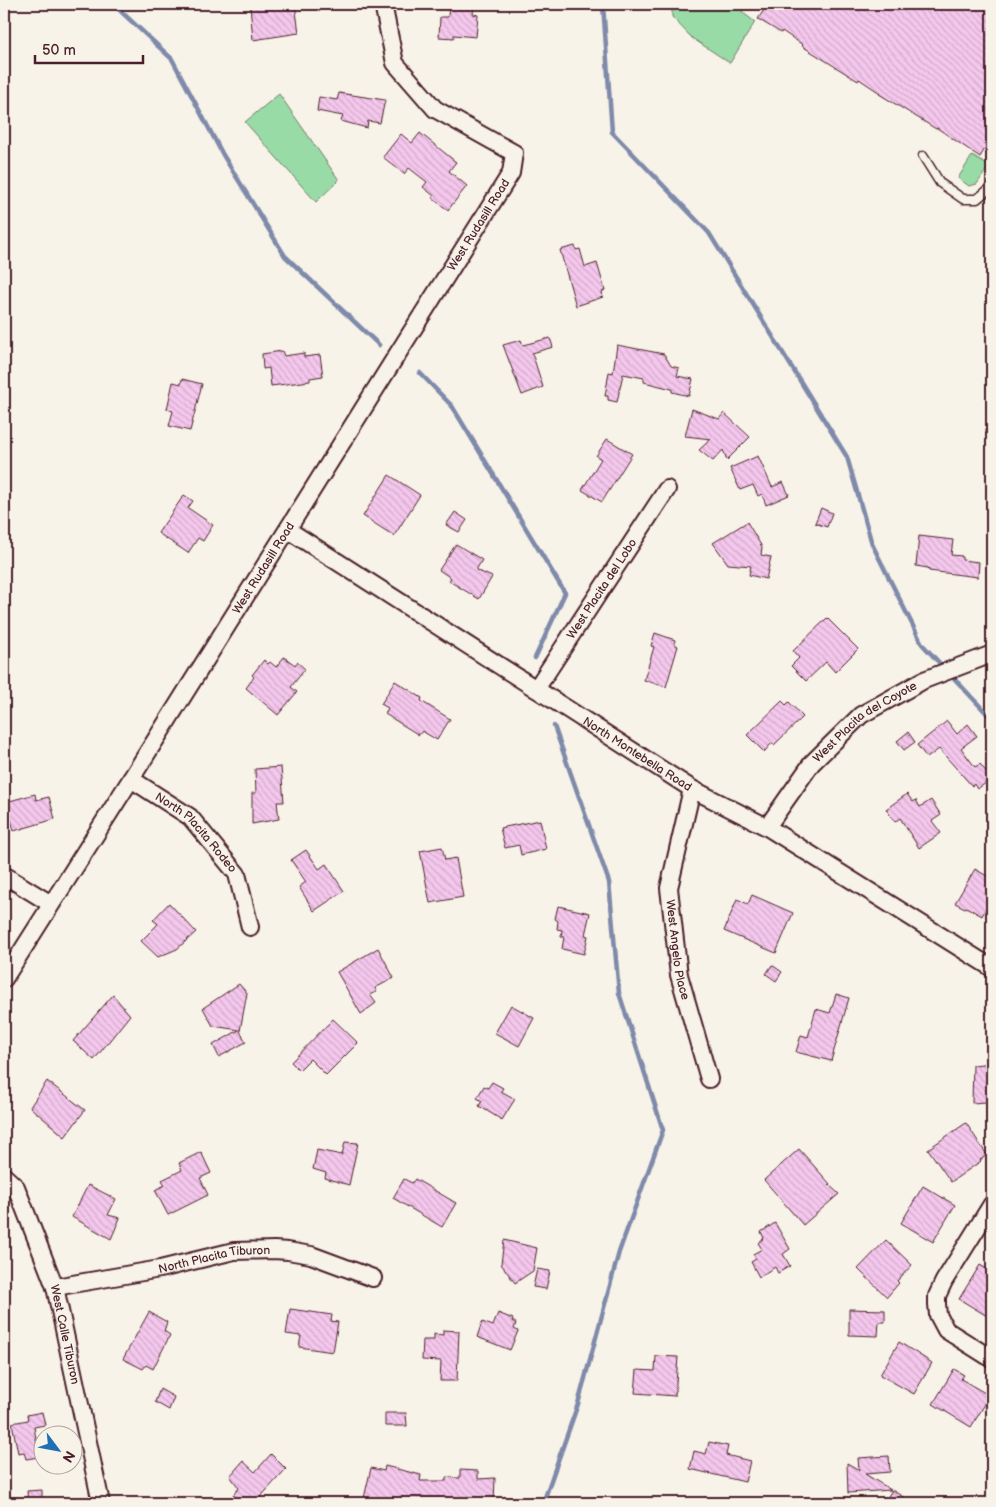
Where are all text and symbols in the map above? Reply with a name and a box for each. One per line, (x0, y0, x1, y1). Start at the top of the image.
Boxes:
scale bar (35, 32, 142, 64)
text: 50 m (42, 41, 76, 60)
street label: West Rudasill Road (444, 176, 513, 274)
street label: West Rudasill Road (229, 519, 298, 617)
street label: West Placita del Lobo (564, 536, 641, 642)
street label: West Placita del Coyote (810, 678, 920, 766)
street label: North Montebella Road (580, 714, 695, 795)
street label: North Placita Rodeo (152, 789, 240, 876)
street label: West Angelo Place (662, 899, 693, 1002)
street label: North Placita Tiburon (157, 1243, 271, 1277)
street label: West Calle Tiburon (47, 1283, 83, 1386)
north arrow (32, 1424, 82, 1474)
text: N (59, 1448, 79, 1466)

